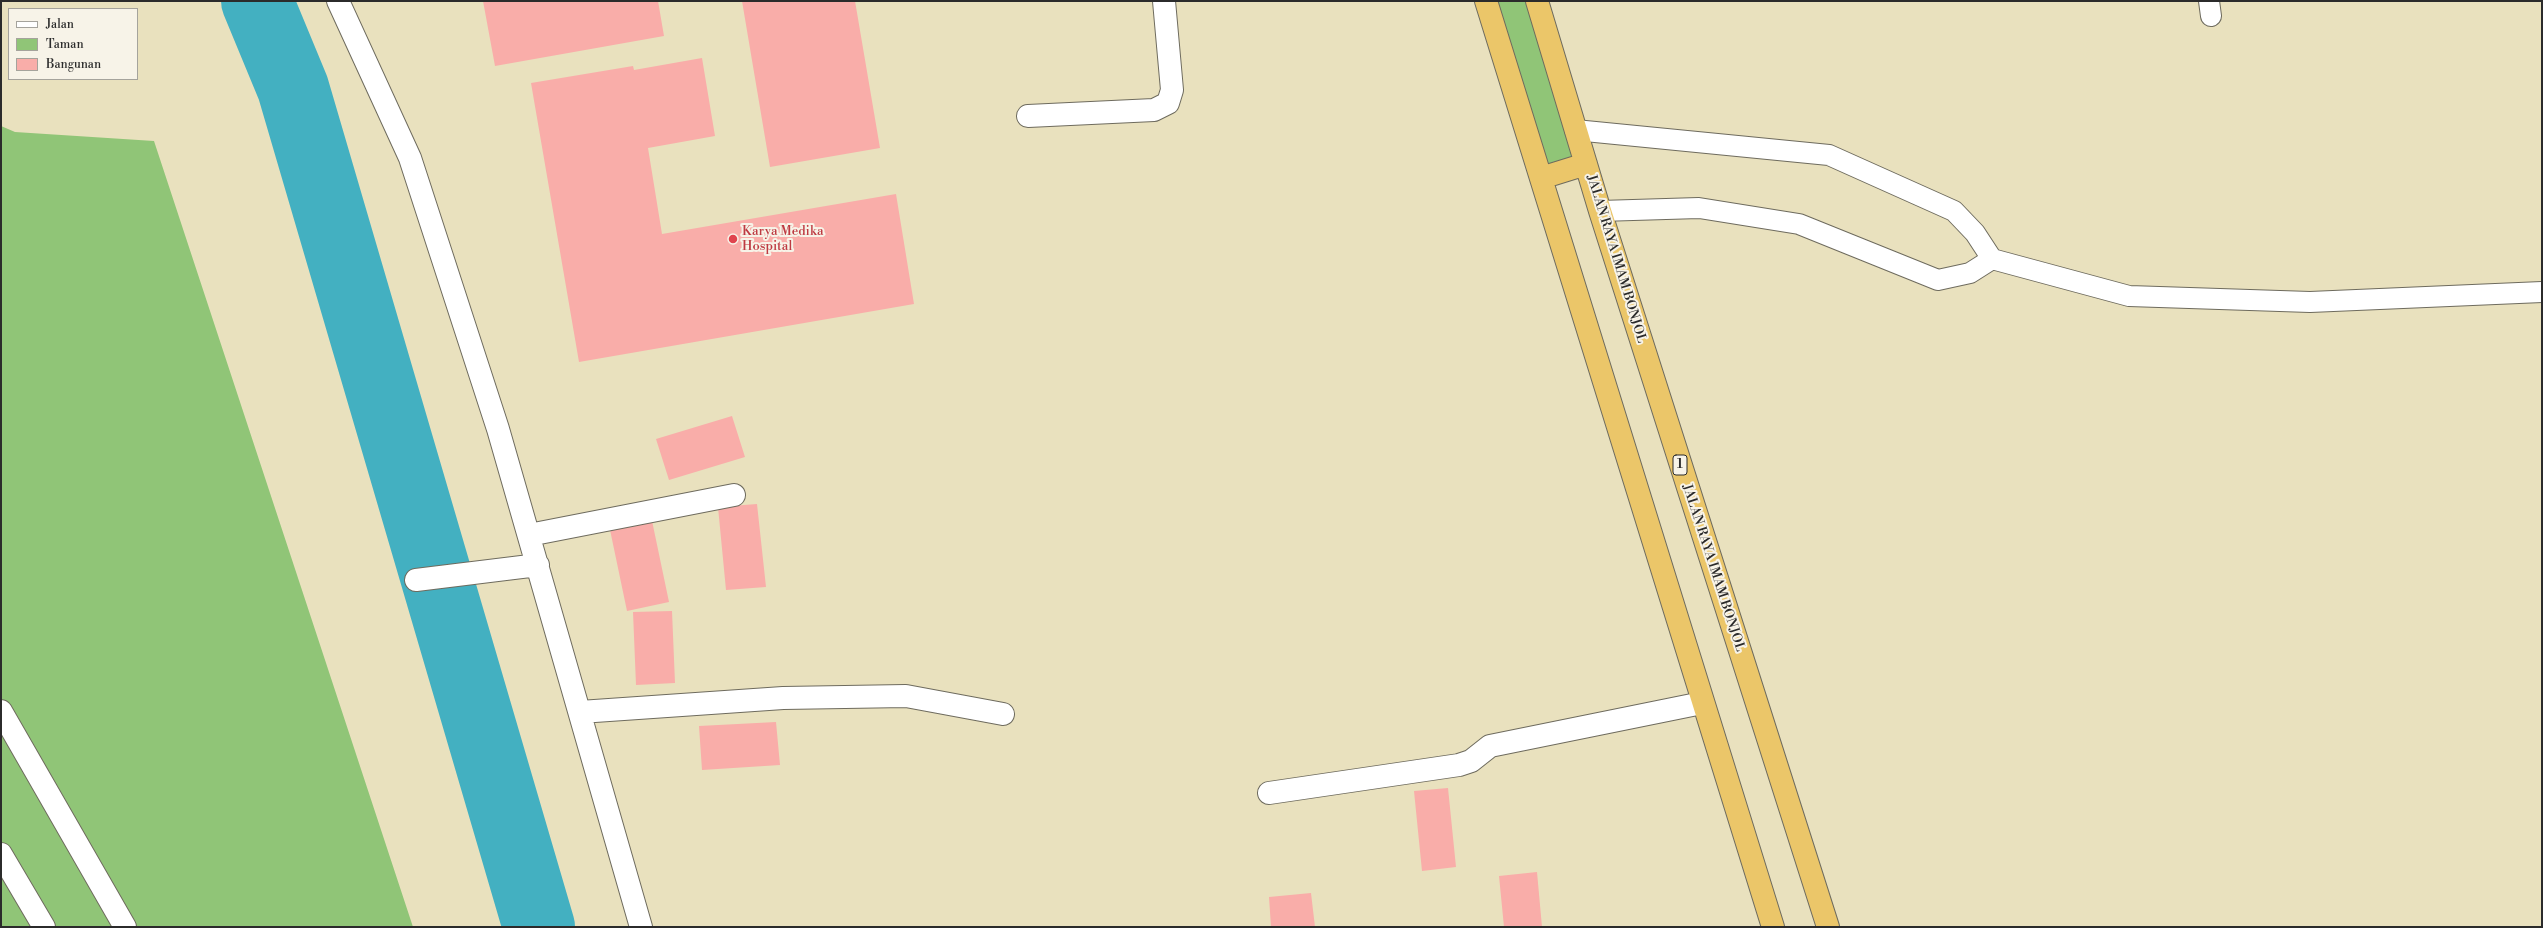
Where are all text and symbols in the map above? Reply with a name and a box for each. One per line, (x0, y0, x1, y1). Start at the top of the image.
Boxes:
legend (8, 8, 138, 80)
text: Jalan (46, 17, 74, 32)
text: Taman (46, 37, 84, 52)
text: Bangunan (46, 57, 101, 72)
street label: JALAN RAYA IMAM BONJOL (1583, 173, 1649, 345)
place label: Karya Medika Hospital (742, 224, 824, 255)
marker: Karya Medika Hospital (727, 233, 739, 245)
road number: 1 (1673, 455, 1687, 475)
street label: JALAN RAYA IMAM BONJOL (1679, 482, 1747, 654)

